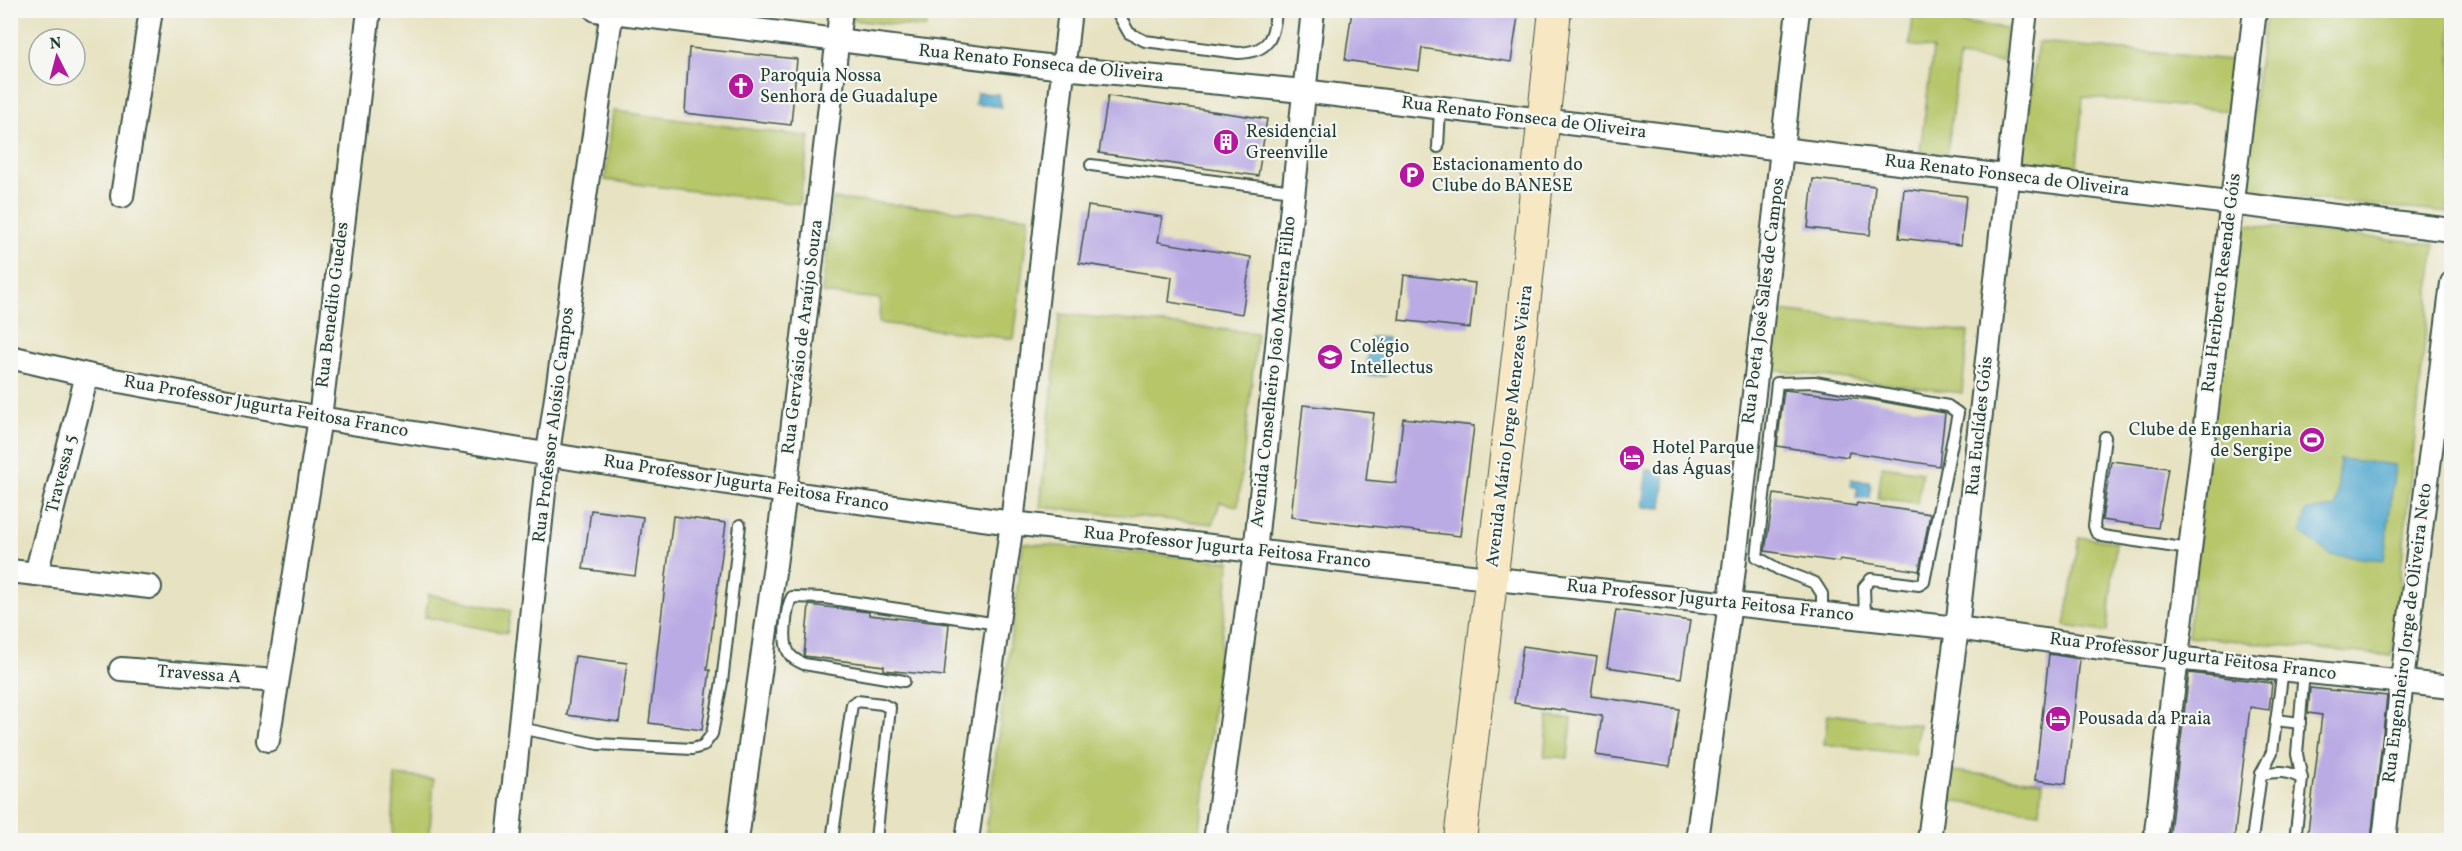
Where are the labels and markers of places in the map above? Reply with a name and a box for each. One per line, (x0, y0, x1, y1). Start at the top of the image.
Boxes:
place label: Paroquia Nossa Senhora de Guadalupe (760, 64, 938, 110)
church icon: Paroquia Nossa Senhora de Guadalupe (726, 71, 756, 101)
place label: Residencial Greenville (1246, 120, 1337, 166)
building icon: Residencial Greenville (1211, 127, 1241, 157)
place label: Estacionamento do Clube do BANESE (1432, 153, 1583, 199)
parking icon: Estacionamento do Clube do BANESE (1397, 160, 1427, 190)
place label: Colégio Intellectus (1350, 335, 1433, 381)
school or university icon: Colégio Intellectus (1315, 342, 1345, 372)
place label: Clube de Engenharia de Sergipe (2129, 418, 2292, 464)
sports icon: Clube de Engenharia de Sergipe (2297, 425, 2327, 455)
place label: Hotel Parque das Águas (1652, 436, 1754, 482)
hotel icon: Hotel Parque das Águas (1617, 443, 1647, 473)
hotel icon: Pousada da Praia (2043, 704, 2073, 734)
place label: Pousada da Praia (2078, 707, 2211, 732)

